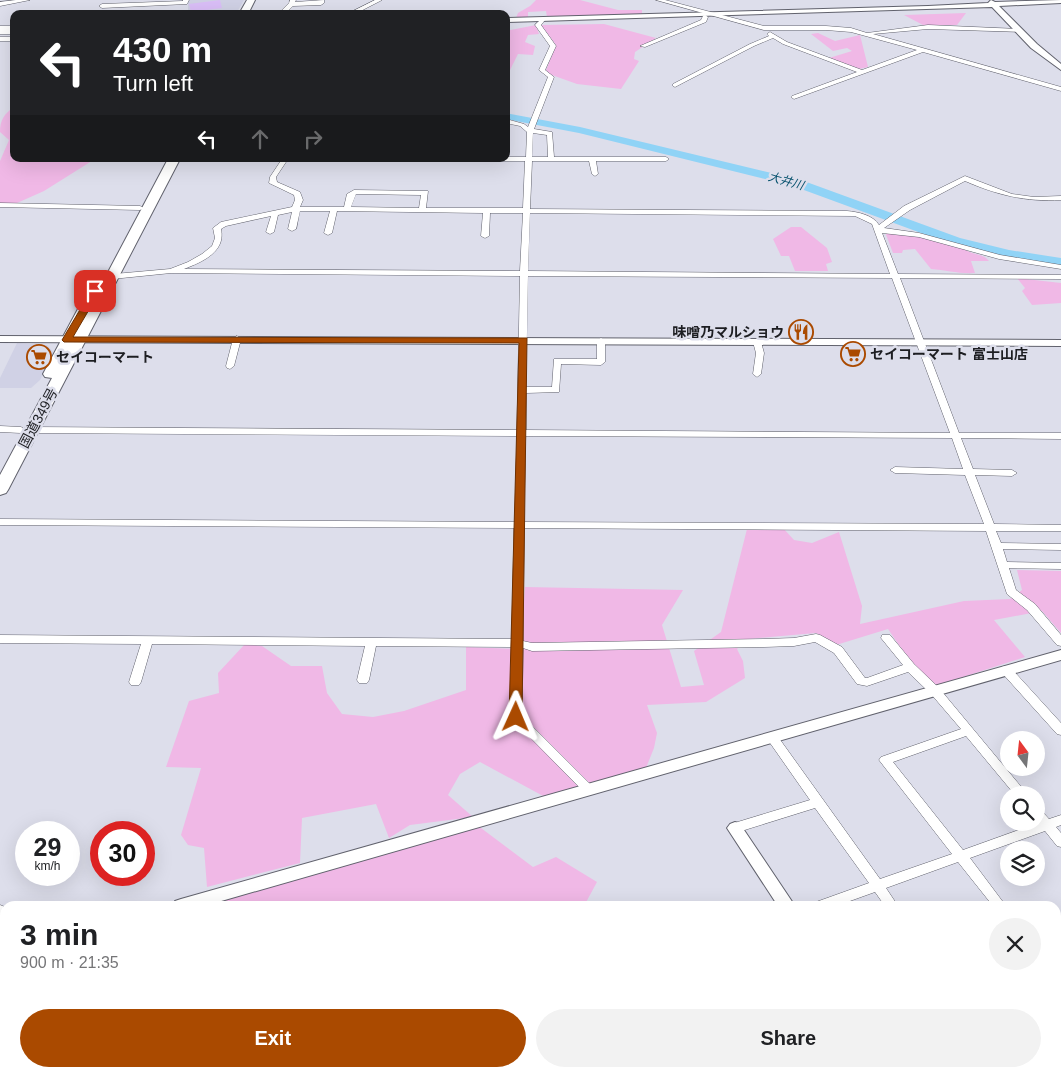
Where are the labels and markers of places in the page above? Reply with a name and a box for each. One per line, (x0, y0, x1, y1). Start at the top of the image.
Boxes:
pin (74, 270, 116, 312)
restaurant icon: 味噌乃マルショウ (788, 319, 814, 345)
place label: 味噌乃マルショウ (672, 324, 784, 340)
supermarket icon: セイコーマート 富士山店 (840, 341, 866, 367)
supermarket icon: セイコーマート (26, 344, 52, 370)
place label: セイコーマート 富士山店 (870, 346, 1028, 362)
place label: セイコーマート (56, 349, 154, 365)

